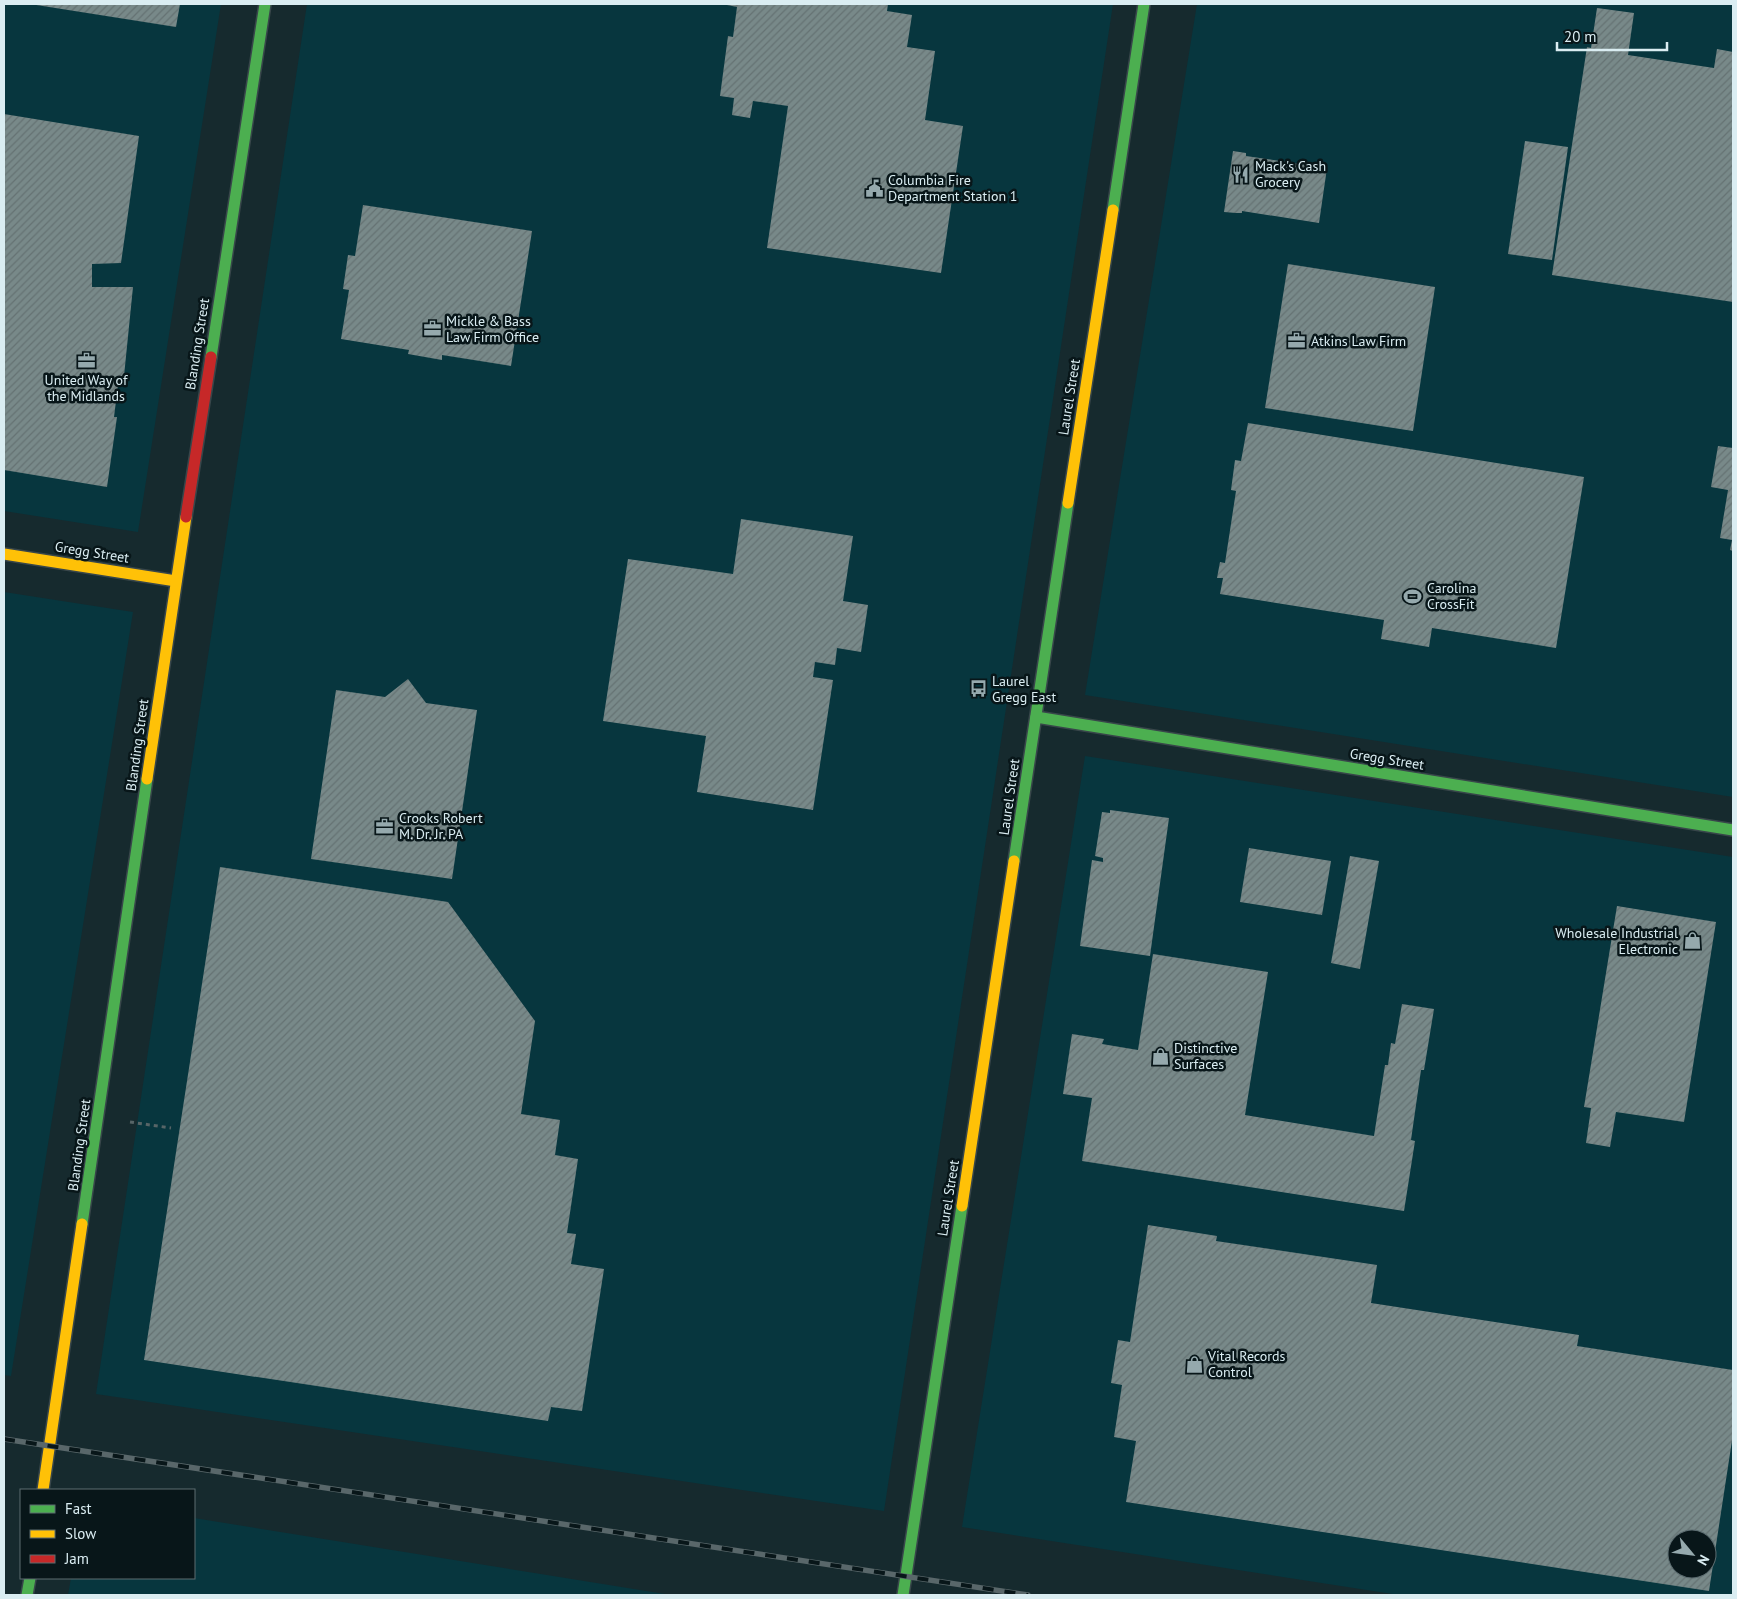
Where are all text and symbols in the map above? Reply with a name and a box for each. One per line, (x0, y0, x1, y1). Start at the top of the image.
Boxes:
scale bar (1557, 20, 1667, 52)
text: 20 m (1564, 27, 1597, 46)
place label: Mack's Cash Grocery (1255, 157, 1326, 191)
restaurant icon: Mack's Cash Grocery (1231, 164, 1251, 184)
place label: Columbia Fire Department Station 1 (888, 171, 1018, 205)
public building icon: Columbia Fire Department Station 1 (864, 178, 884, 198)
street label: Blanding Street (181, 297, 213, 391)
place label: Mickle & Bass Law Firm Office (446, 312, 539, 346)
office icon: Mickle & Bass Law Firm Office (422, 319, 442, 339)
office icon: Atkins Law Firm (1287, 331, 1307, 351)
place label: Atkins Law Firm (1311, 332, 1406, 350)
office icon: United Way of the Midlands (76, 350, 96, 370)
street label: Laurel Street (1054, 357, 1084, 436)
place label: United Way of the Midlands (45, 371, 128, 405)
street label: Gregg Street (54, 537, 131, 567)
place label: Carolina CrossFit (1427, 579, 1476, 613)
sports icon: Carolina CrossFit (1403, 586, 1423, 606)
place label: Laurel Gregg East (992, 672, 1056, 706)
bus stop icon: Laurel Gregg East (968, 679, 988, 699)
street label: Blanding Street (122, 698, 152, 792)
street label: Gregg Street (1349, 744, 1426, 774)
street label: Laurel Street (995, 757, 1023, 836)
place label: Crooks Robert M. Dr. Jr. PA (399, 809, 483, 843)
office icon: Crooks Robert M. Dr. Jr. PA (375, 816, 395, 836)
place label: Wholesale Industrial Electronic (1555, 924, 1678, 958)
shop icon: Wholesale Industrial Electronic (1682, 931, 1702, 951)
place label: Distinctive Surfaces (1174, 1039, 1237, 1073)
shop icon: Distinctive Surfaces (1150, 1046, 1170, 1066)
street label: Blanding Street (64, 1098, 94, 1192)
street label: Laurel Street (933, 1158, 963, 1237)
place label: Vital Records Control (1207, 1347, 1286, 1381)
shop icon: Vital Records Control (1184, 1354, 1204, 1374)
legend (20, 1489, 195, 1579)
text: Fast (65, 1499, 92, 1518)
text: Slow (65, 1524, 96, 1543)
north arrow (1667, 1529, 1717, 1579)
text: Jam (64, 1549, 89, 1568)
text: N (1693, 1552, 1713, 1569)

